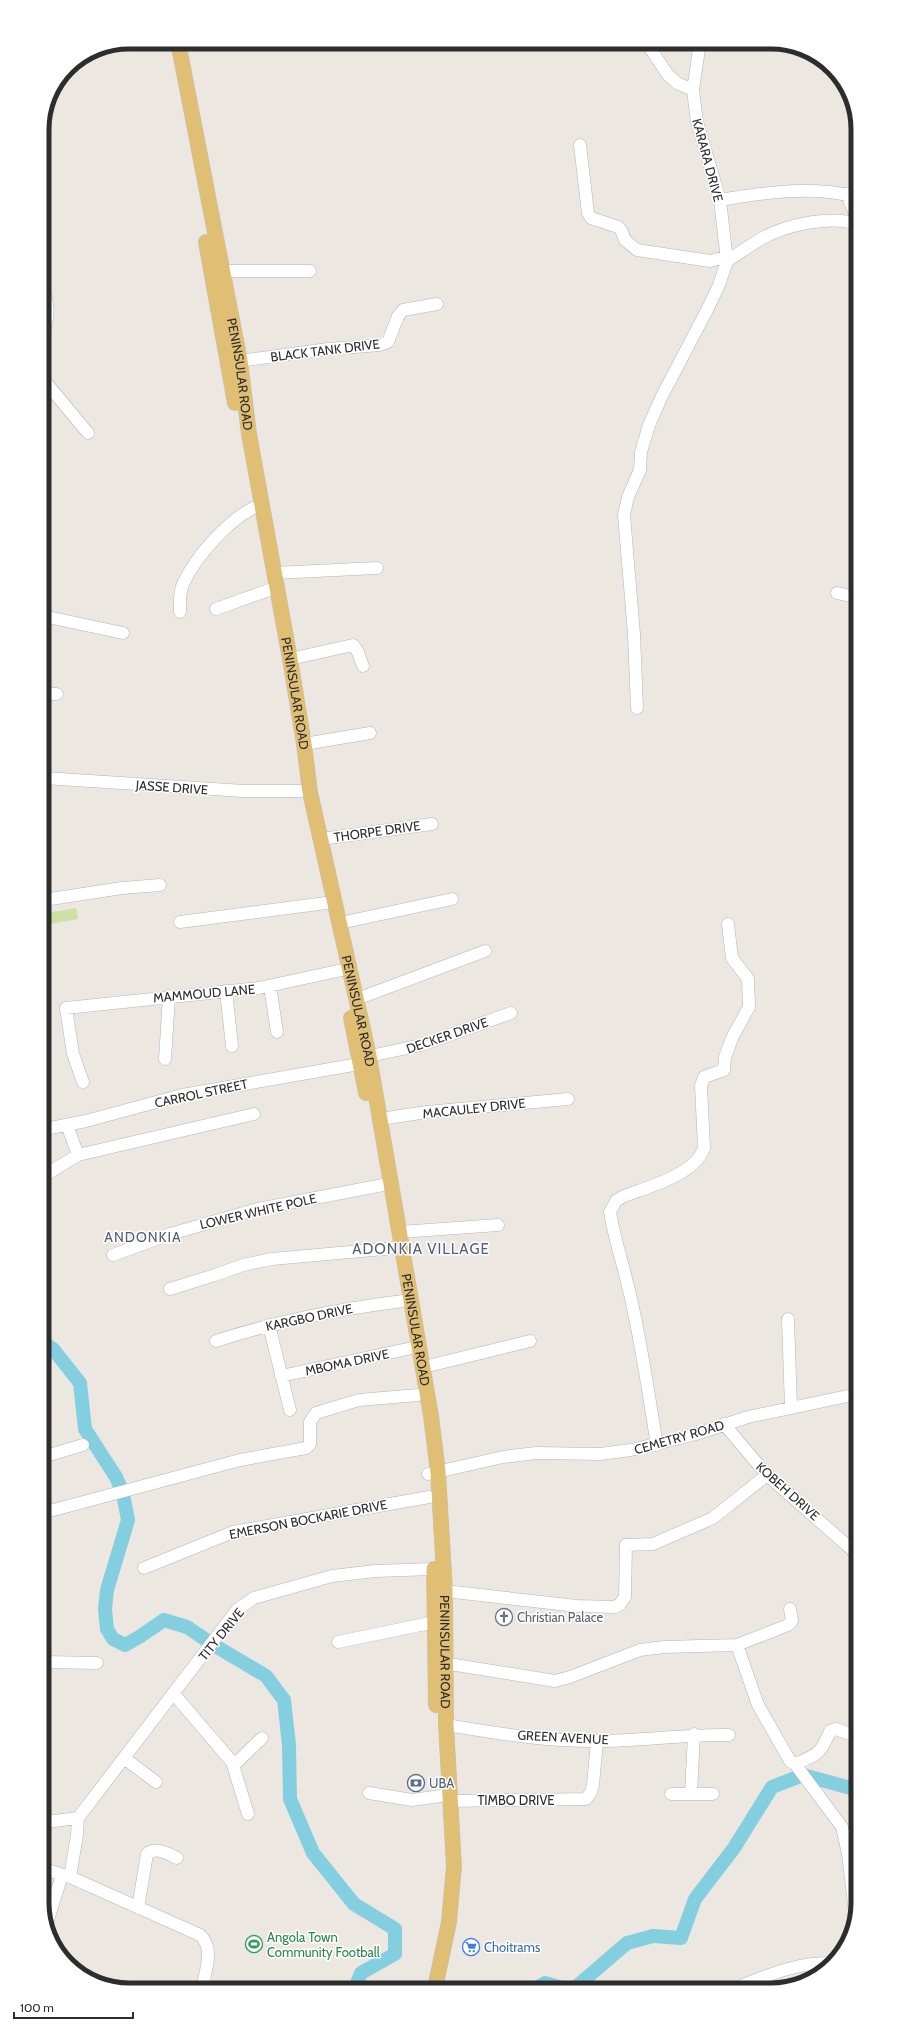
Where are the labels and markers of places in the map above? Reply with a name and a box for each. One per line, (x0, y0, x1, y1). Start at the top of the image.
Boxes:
church icon: Christian Palace (494, 1607, 514, 1627)
place label: Christian Palace (517, 1609, 603, 1625)
bank icon: UBA (406, 1773, 426, 1793)
place label: UBA (429, 1775, 454, 1791)
place label: Angola Town Community Football (267, 1929, 380, 1960)
sports icon: Angola Town Community Football (244, 1934, 264, 1954)
supermarket icon: Choitrams (461, 1937, 481, 1957)
place label: Choitrams (484, 1939, 541, 1955)

